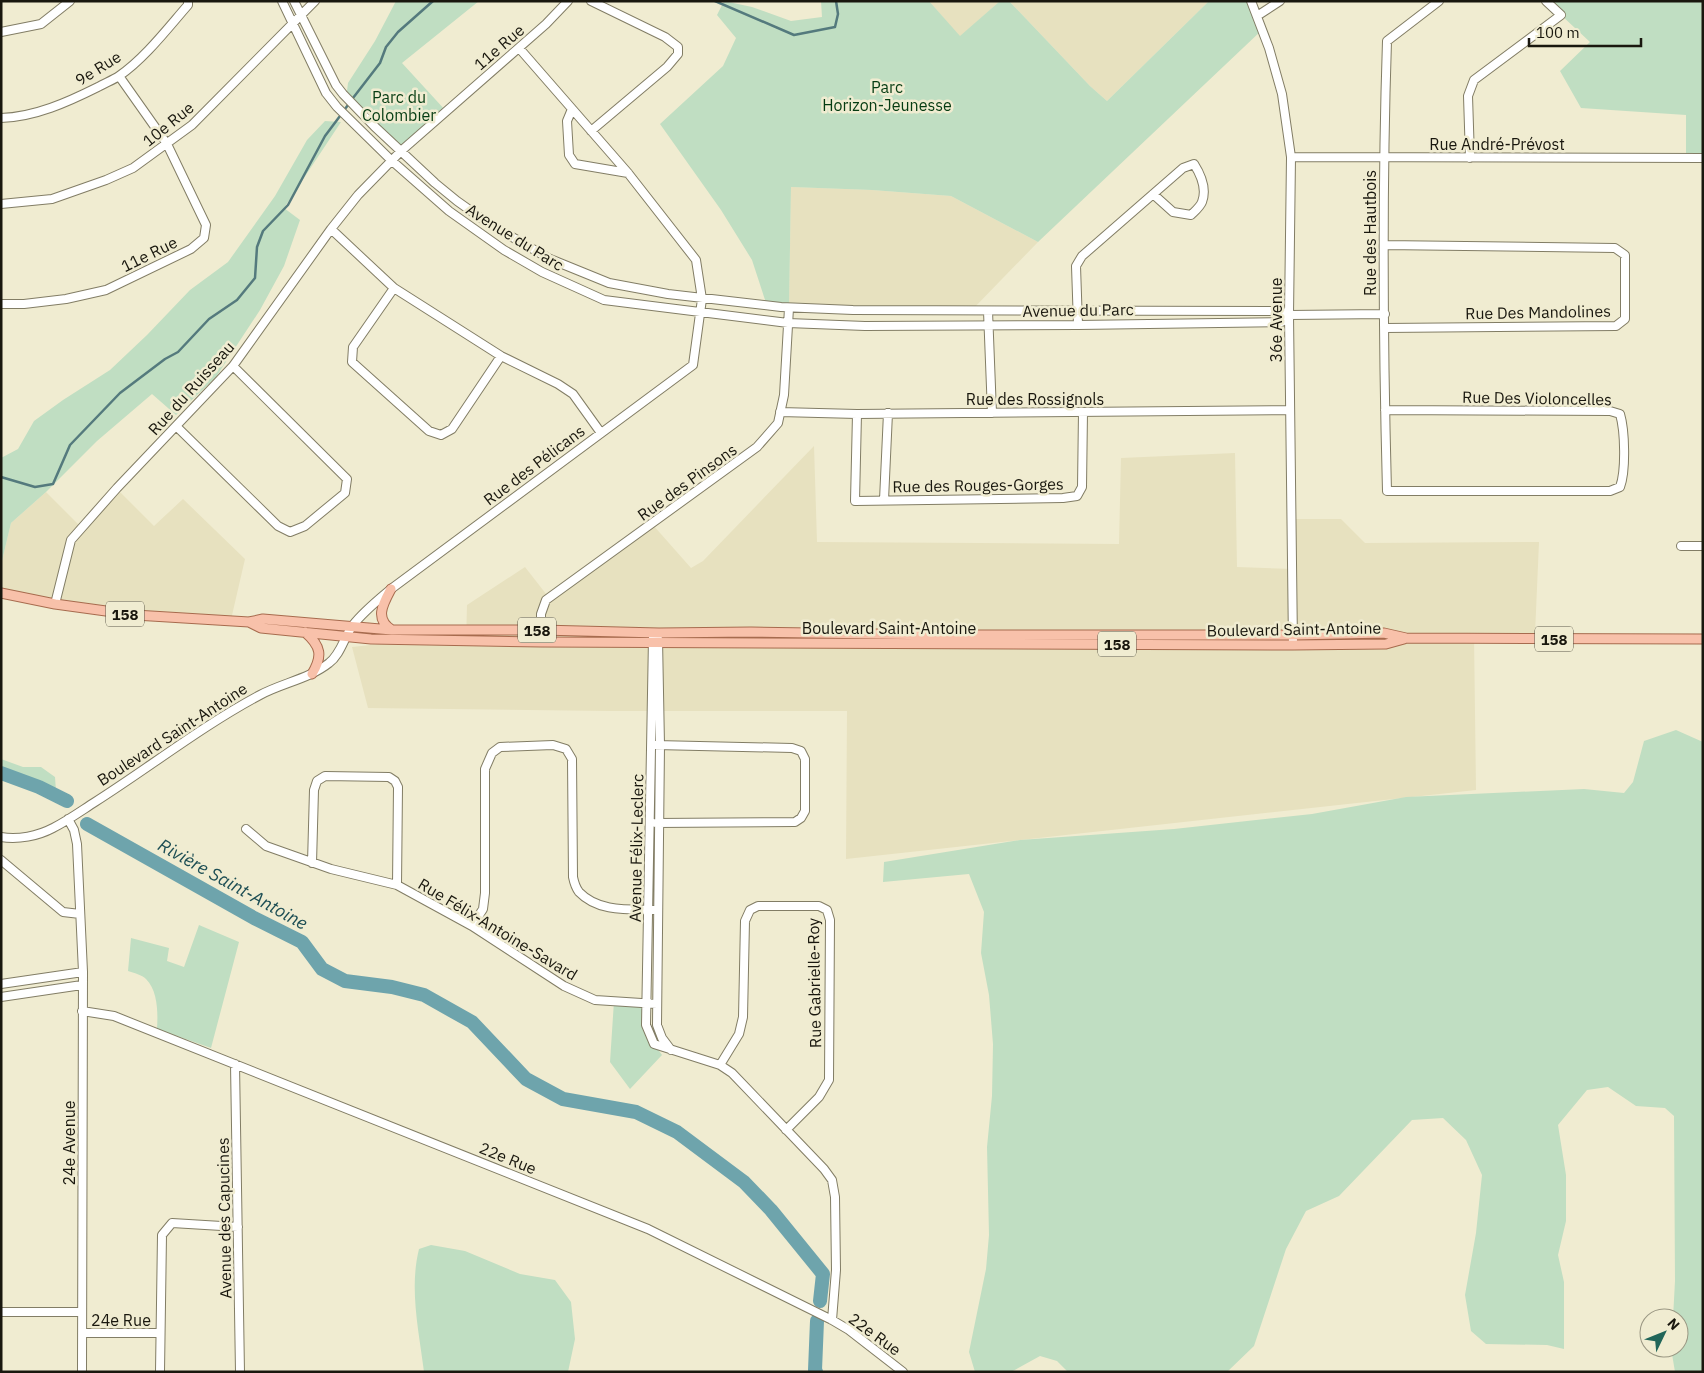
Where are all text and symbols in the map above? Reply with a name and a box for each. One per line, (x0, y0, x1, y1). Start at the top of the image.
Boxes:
scale bar (1529, 15, 1642, 47)
street label: 11e Rue (470, 20, 528, 74)
text: 100 m (1536, 23, 1580, 42)
street label: 9e Rue (71, 46, 125, 90)
park label: Parc Horizon-Jeunesse (822, 77, 952, 115)
park label: Parc du Colombier (362, 87, 436, 125)
street label: 10e Rue (138, 97, 198, 151)
street label: Rue André-Prévost (1429, 134, 1565, 154)
street label: Rue des Hautbois (1360, 170, 1380, 296)
street label: Avenue du Parc (463, 199, 567, 275)
street label: 11e Rue (118, 232, 180, 276)
street label: 36e Avenue (1266, 277, 1286, 363)
street label: Avenue du Parc (1022, 299, 1134, 321)
street label: Rue Des Mandolines (1465, 301, 1611, 323)
street label: Rue du Ruisseau (144, 337, 238, 439)
street label: Rue Des Violoncelles (1462, 387, 1612, 409)
street label: Rue des Rossignols (966, 389, 1104, 409)
street label: Rue des Pélicans (479, 420, 589, 510)
street label: Rue des Pinsons (633, 439, 741, 525)
street label: Rue des Rouges-Gorges (892, 474, 1064, 496)
road number: 158 (106, 602, 144, 626)
street label: Boulevard Saint-Antoine (1207, 617, 1382, 641)
road number: 158 (518, 618, 556, 642)
street label: Boulevard Saint-Antoine (802, 618, 977, 638)
road number: 158 (1535, 626, 1573, 652)
road number: 158 (1098, 632, 1136, 656)
street label: Boulevard Saint-Antoine (93, 678, 251, 790)
street label: Avenue Félix-Leclerc (625, 774, 647, 922)
water label: Rivière Saint-Antoine (154, 833, 312, 935)
street label: Rue Félix-Antoine-Savard (415, 874, 581, 984)
street label: Rue Gabrielle-Roy (803, 918, 825, 1048)
street label: 24e Avenue (59, 1100, 79, 1186)
street label: Avenue des Capucines (213, 1137, 235, 1299)
street label: 22e Rue (476, 1138, 540, 1179)
street label: 22e Rue (845, 1308, 905, 1360)
north arrow (1639, 1308, 1689, 1358)
street label: 24e Rue (91, 1310, 151, 1330)
text: N (1663, 1314, 1684, 1334)

